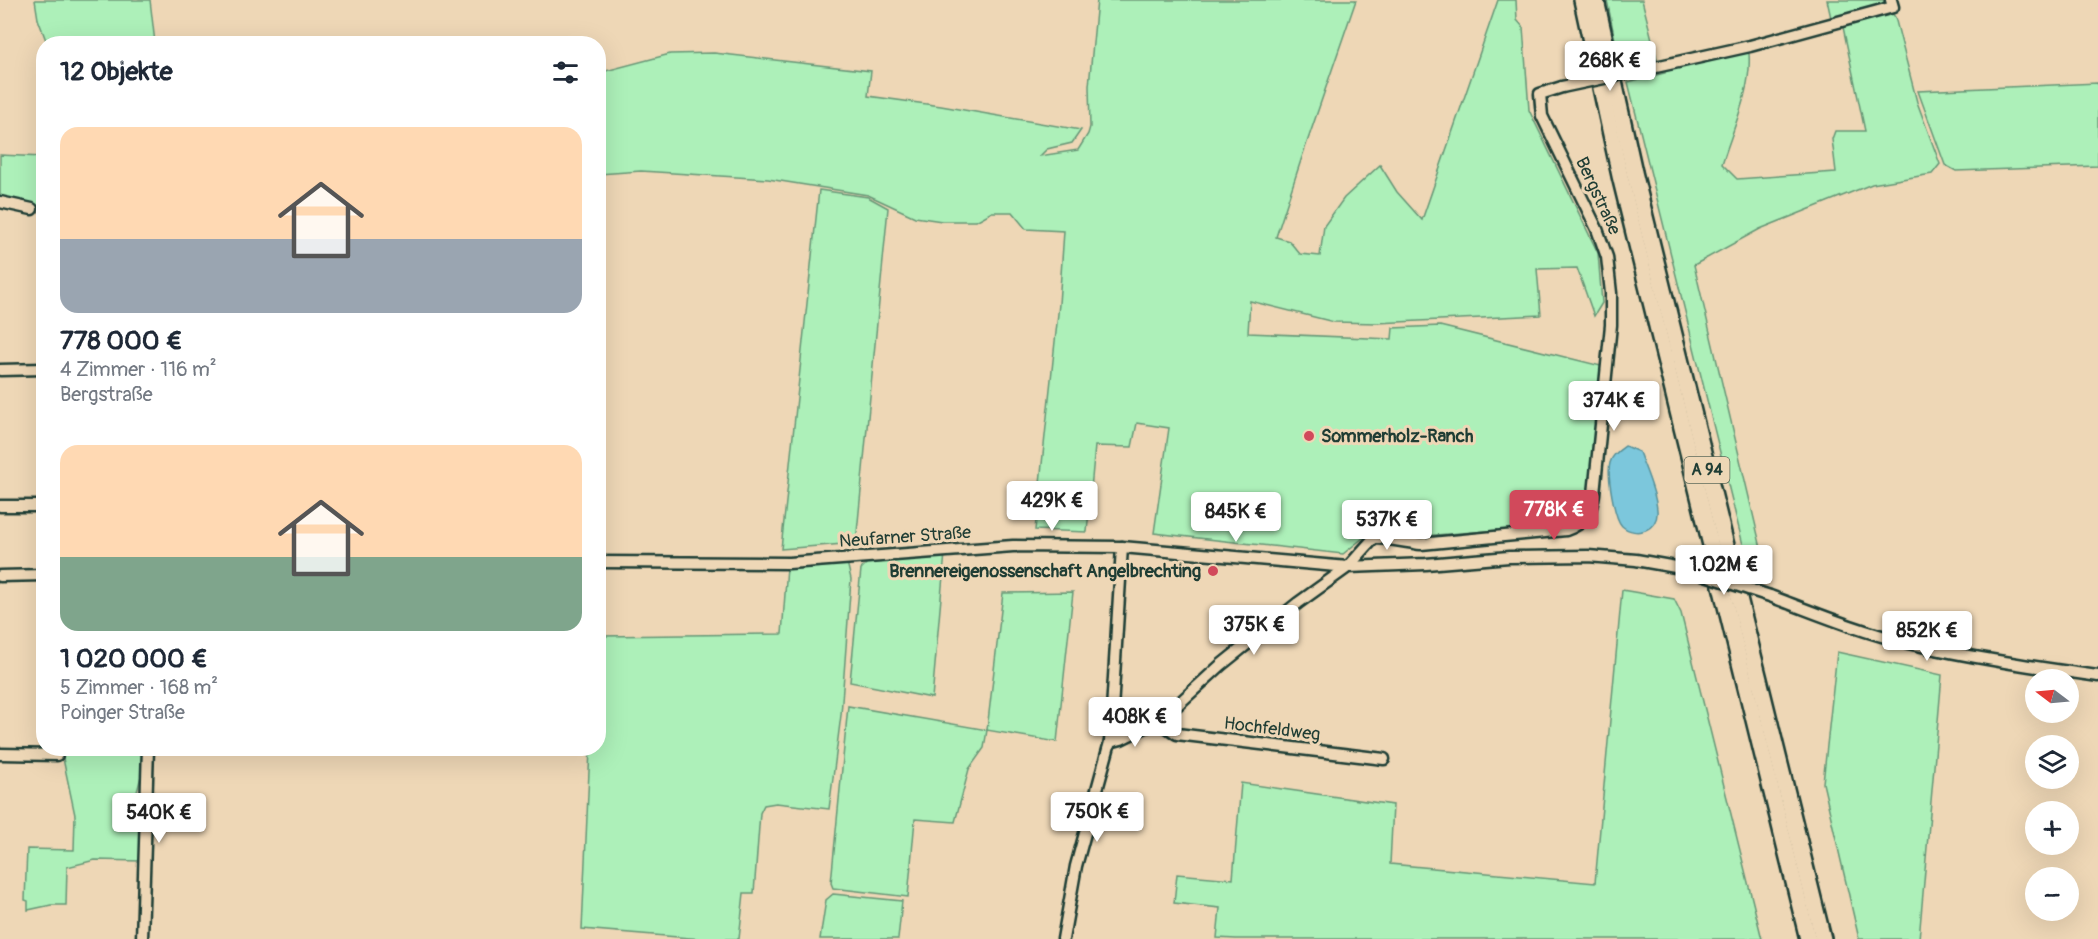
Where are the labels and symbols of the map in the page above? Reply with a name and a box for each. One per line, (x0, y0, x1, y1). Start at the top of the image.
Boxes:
pin: 268K € (1561, 41, 1659, 92)
street label: Bergstraße (1570, 153, 1626, 239)
pin: 374K € (1565, 381, 1663, 432)
place label: Sommerholz-Ranch (1321, 425, 1474, 448)
marker: Sommerholz-Ranch (1302, 429, 1316, 443)
road number: A 94 (1684, 457, 1730, 483)
pin: 429K € (1003, 481, 1101, 532)
pin: 778K € (1505, 490, 1603, 541)
pin: 845K € (1187, 492, 1285, 543)
pin: 537K € (1338, 500, 1436, 551)
street label: Neufarner Straße (838, 521, 972, 553)
pin: 1.02M € (1669, 545, 1779, 596)
place label: Brennereigenossenschaft Angelbrechting (889, 560, 1201, 583)
marker: Brennereigenossenschaft Angelbrechting (1206, 564, 1220, 578)
pin: 375K € (1205, 605, 1303, 656)
pin: 852K € (1878, 611, 1976, 662)
north arrow (2025, 669, 2079, 723)
pin: 408K € (1086, 697, 1184, 748)
street label: Hochfeldweg (1222, 712, 1322, 746)
pin: 750K € (1048, 792, 1146, 843)
pin: 540K € (110, 793, 208, 844)

